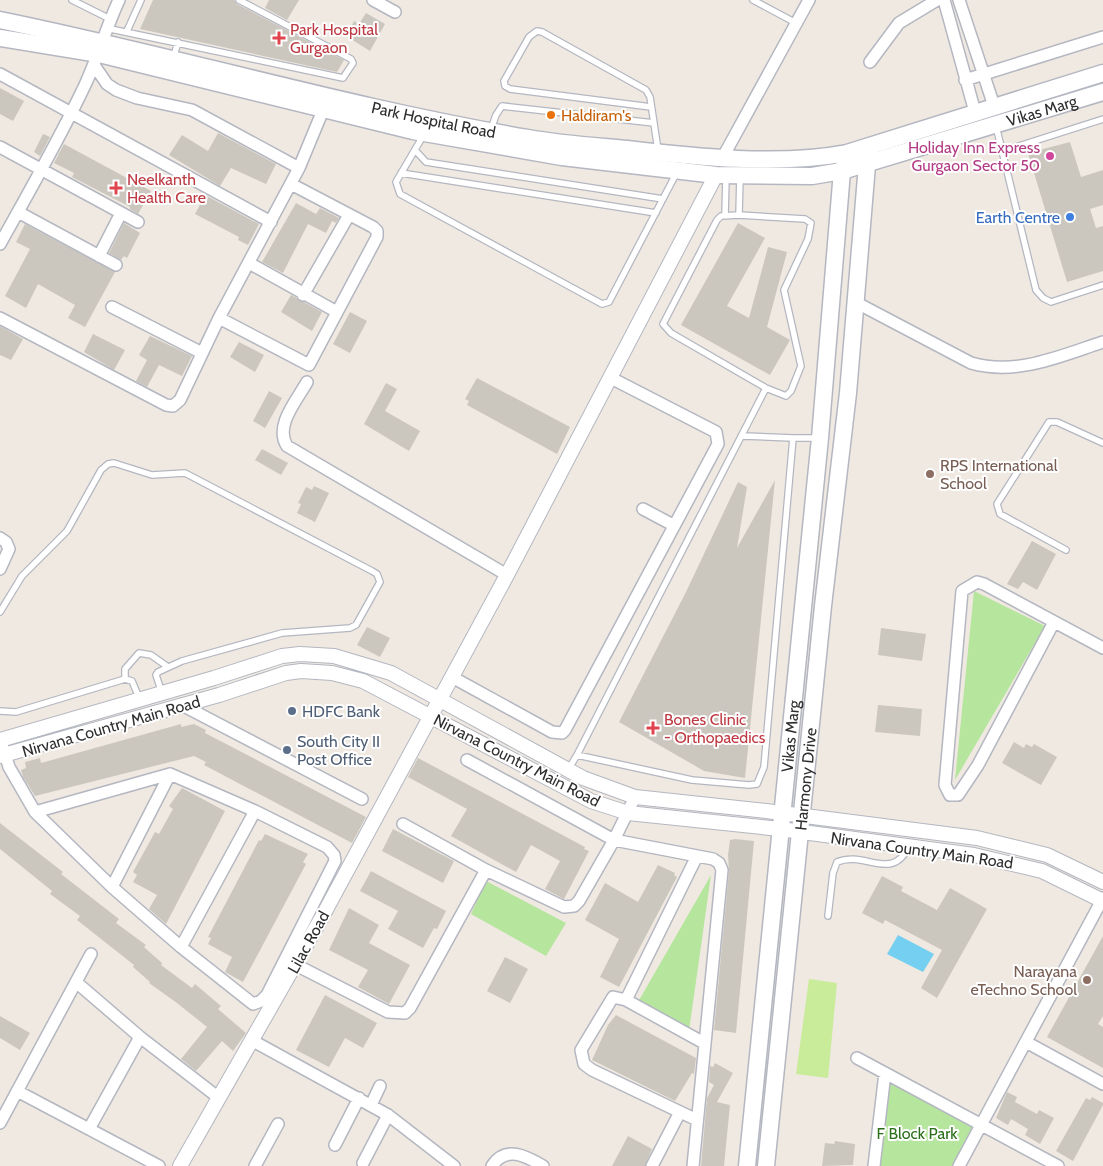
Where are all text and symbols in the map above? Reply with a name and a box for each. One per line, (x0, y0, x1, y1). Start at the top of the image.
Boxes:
place label: Park Hospital Gurgaon (290, 20, 378, 57)
marker: Park Hospital Gurgaon (272, 31, 286, 45)
street label: Vikas Marg (1004, 91, 1080, 131)
street label: Park Hospital Road (370, 98, 497, 142)
place label: Haldiram's (561, 106, 632, 125)
marker: Haldiram's (545, 109, 557, 121)
place label: Holiday Inn Express Gurgaon Sector 50 (908, 138, 1040, 175)
marker: Holiday Inn Express Gurgaon Sector 50 (1044, 150, 1056, 162)
place label: Neelkanth Health Care (127, 170, 206, 207)
marker: Neelkanth Health Care (109, 181, 123, 195)
place label: Earth Centre (976, 208, 1060, 227)
marker: Earth Centre (1064, 211, 1076, 223)
place label: RPS International School (940, 456, 1058, 493)
marker: RPS International School (924, 468, 936, 480)
street label: Nirvana Country Main Road (20, 692, 202, 761)
street label: Vikas Marg (778, 698, 804, 773)
place label: HDFC Bank (302, 702, 381, 721)
marker: HDFC Bank (286, 705, 298, 717)
street label: Nirvana Country Main Road (430, 710, 603, 811)
place label: Bones Clinic - Orthopaedics (664, 710, 766, 747)
marker: Bones Clinic - Orthopaedics (646, 721, 660, 735)
street label: Harmony Drive (791, 727, 821, 831)
place label: South City II Post Office (297, 732, 380, 769)
marker: South City II Post Office (281, 744, 293, 756)
street label: Nirvana Country Main Road (829, 828, 1014, 873)
street label: Lilac Road (284, 908, 333, 977)
place label: Narayana eTechno School (971, 962, 1077, 999)
marker: Narayana eTechno School (1081, 974, 1093, 986)
park label: F Block Park (877, 1124, 958, 1143)

